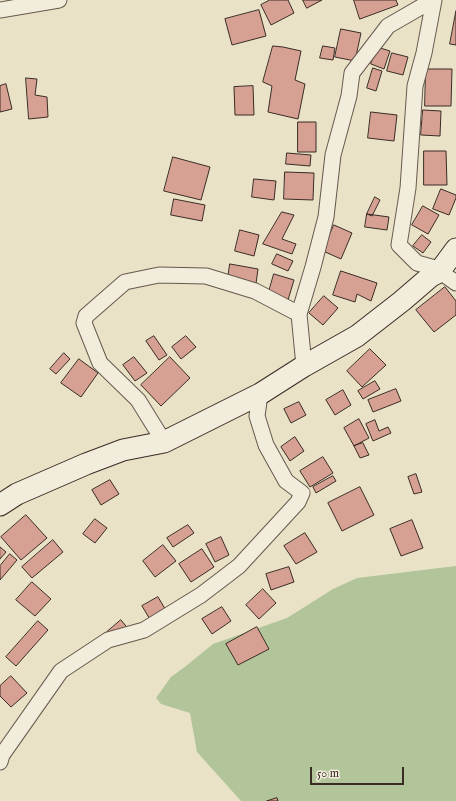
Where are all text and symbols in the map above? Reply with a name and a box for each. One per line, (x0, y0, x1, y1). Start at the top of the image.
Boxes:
scale bar (312, 759, 406, 785)
text: 50 m (317, 766, 339, 781)

